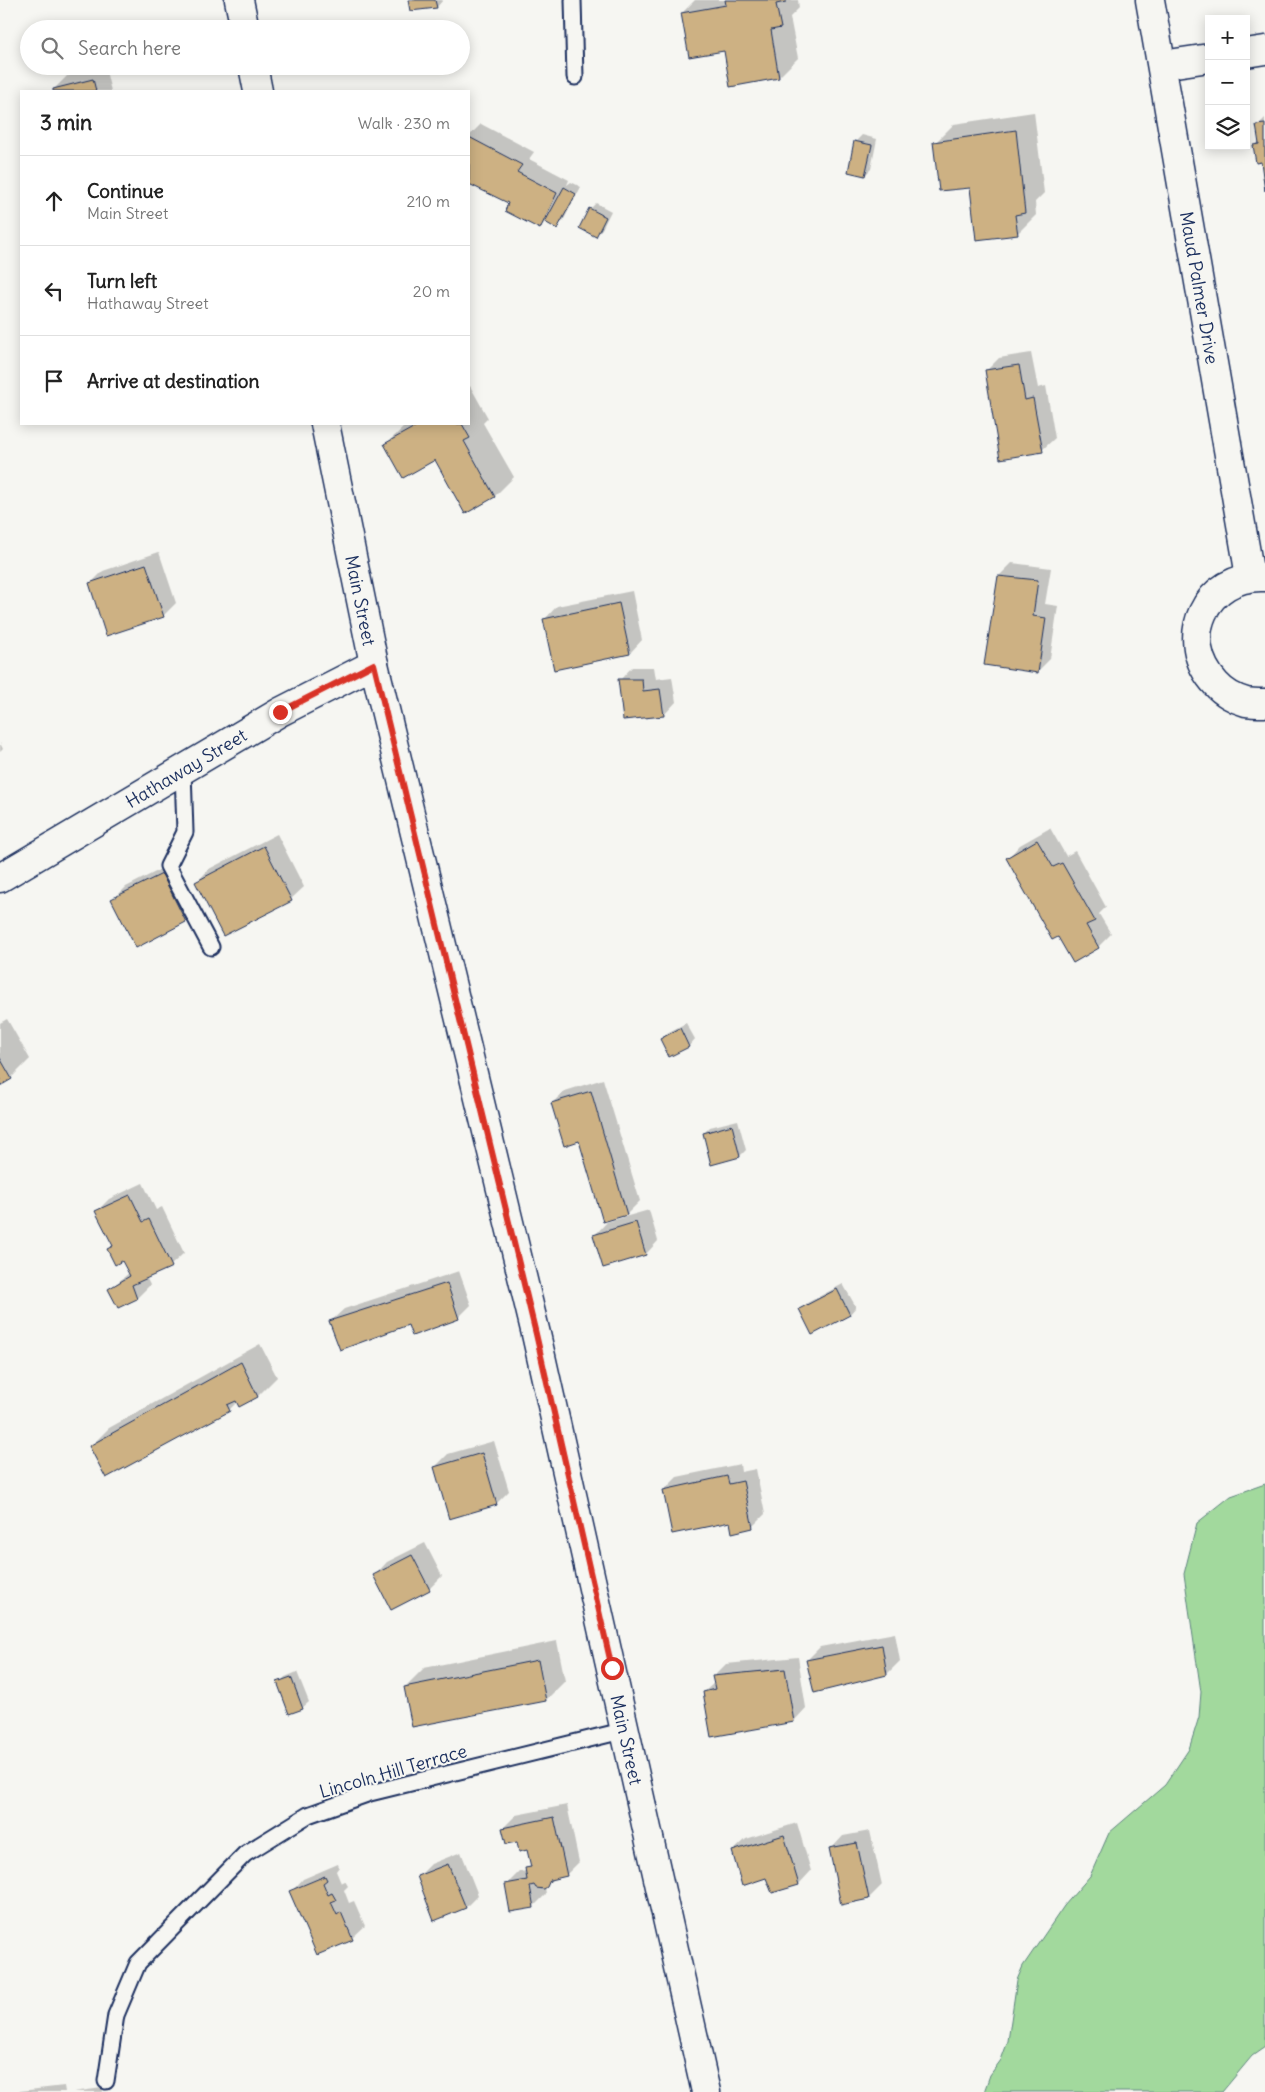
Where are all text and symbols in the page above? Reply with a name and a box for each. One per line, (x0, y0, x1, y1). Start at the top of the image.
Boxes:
map controls (1205, 15, 1250, 150)
button: + (1205, 15, 1250, 60)
search box (20, 20, 470, 75)
icon: search (38, 34, 66, 62)
text: Search here (78, 36, 181, 60)
button: − (1205, 60, 1250, 105)
button: layers (1205, 105, 1250, 150)
text: 3 min (40, 109, 92, 136)
text: Walk · 230 m (358, 113, 450, 133)
text: Continue (87, 179, 164, 203)
icon: ahead (40, 187, 68, 215)
text: 210 m (407, 191, 450, 211)
text: Main Street (87, 203, 168, 223)
street label: Maud Palmer Drive (1175, 210, 1224, 366)
text: Turn left (87, 269, 157, 293)
icon: left (40, 277, 68, 305)
text: 20 m (413, 281, 450, 301)
text: Hathaway Street (87, 293, 209, 313)
icon: arrive (40, 367, 68, 395)
text: Arrive at destination (87, 369, 260, 393)
street label: Main Street (341, 553, 381, 648)
route end (269, 701, 292, 724)
street label: Hathaway Street (121, 723, 251, 813)
route start (601, 1657, 624, 1680)
street label: Main Street (606, 1692, 648, 1787)
street label: Lincoln Hill Terrace (317, 1739, 469, 1803)

